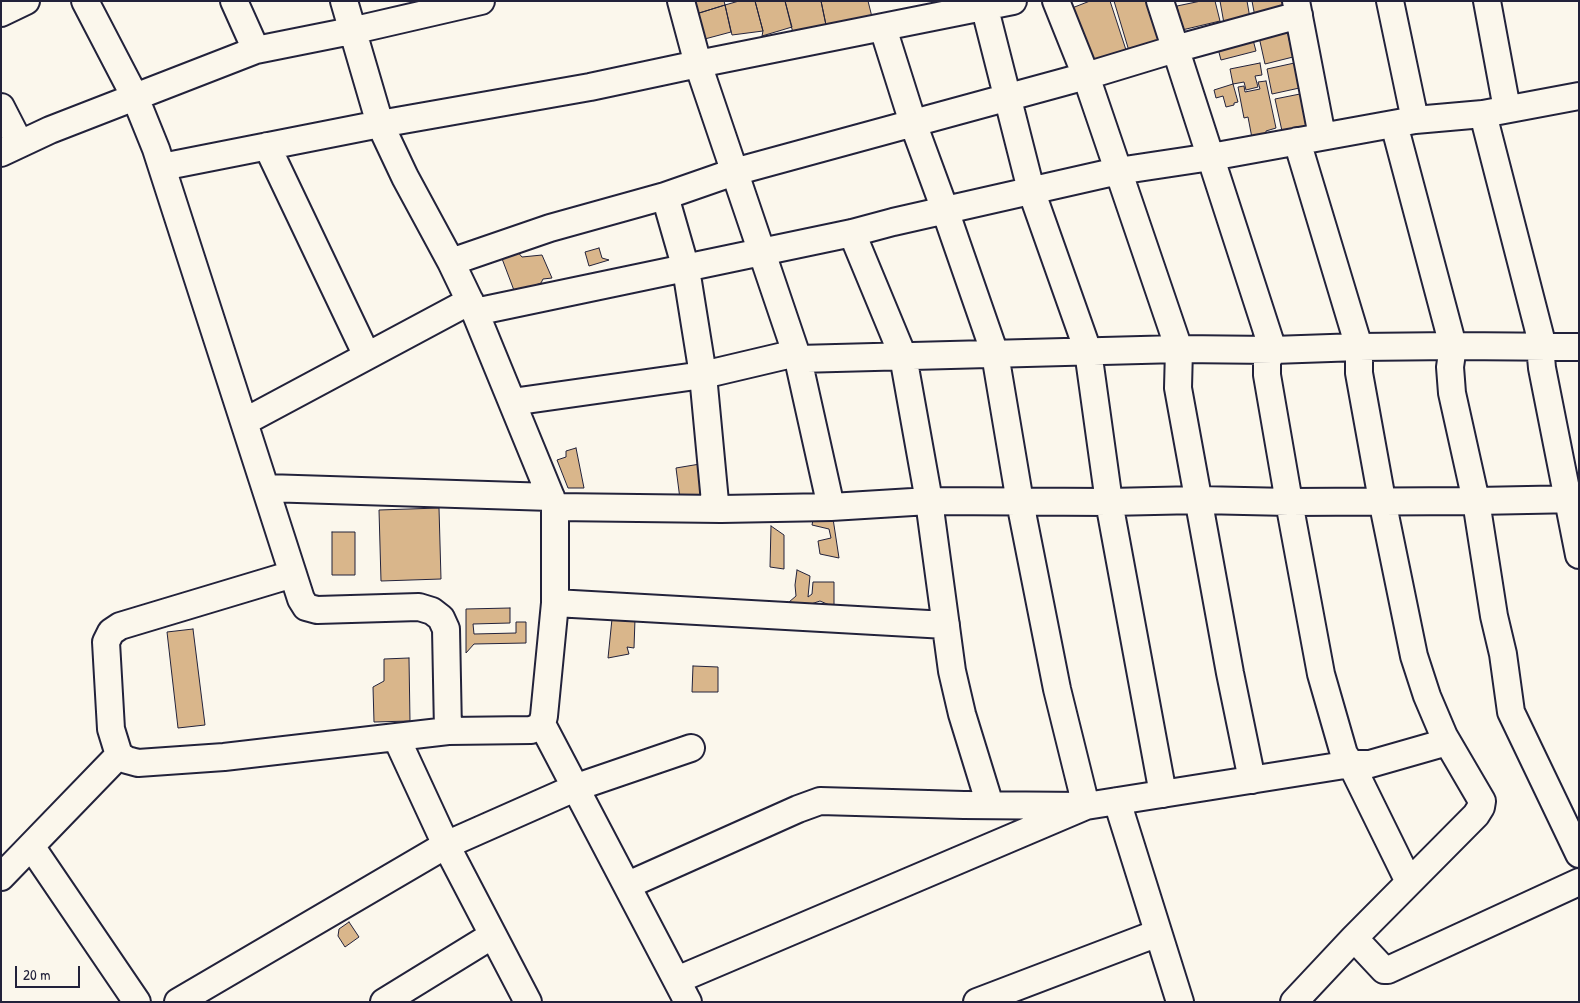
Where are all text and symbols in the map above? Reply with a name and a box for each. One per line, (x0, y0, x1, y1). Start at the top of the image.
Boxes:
scale bar (18, 956, 82, 988)
text: 20 m (23, 964, 50, 985)

